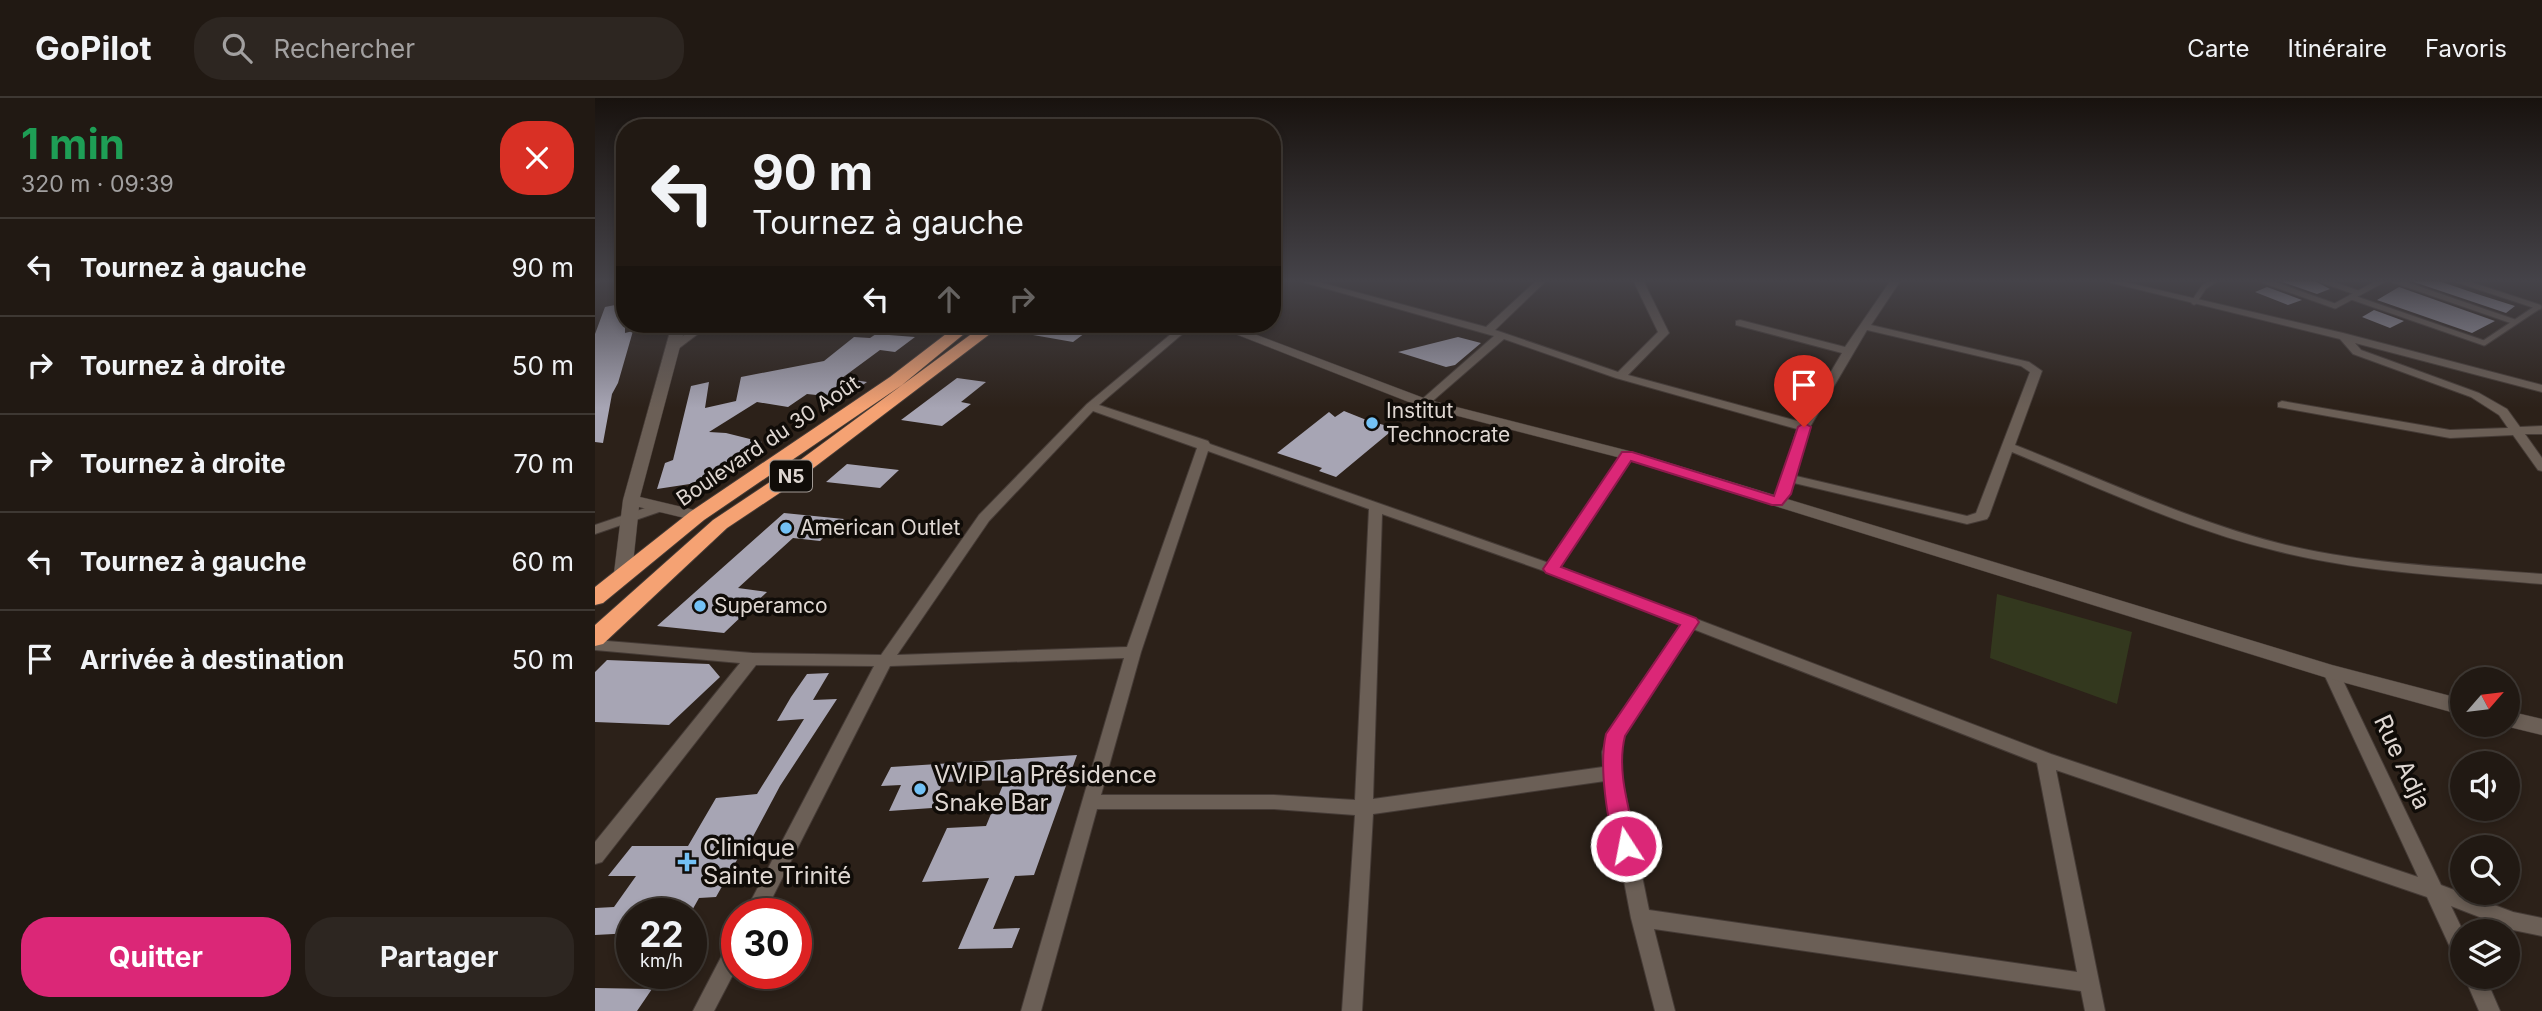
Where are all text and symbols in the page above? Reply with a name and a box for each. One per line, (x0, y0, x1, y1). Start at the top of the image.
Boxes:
search box (194, 17, 684, 80)
text: GoPilot (35, 28, 152, 68)
icon: search (218, 29, 256, 67)
text: Rechercher (274, 33, 415, 64)
text: Carte (2187, 34, 2249, 63)
text: Itinéraire (2287, 34, 2387, 63)
text: Favoris (2425, 34, 2507, 63)
text: 1 min (21, 118, 125, 169)
button: close (500, 121, 574, 195)
text: 90 m (752, 143, 873, 202)
icon: left (637, 147, 728, 238)
text: 320 m · 09:39 (21, 170, 174, 198)
text: Tournez à gauche (752, 203, 1024, 242)
icon: left (21, 248, 59, 286)
text: Tournez à gauche (80, 252, 306, 283)
text: 90 m (511, 252, 574, 283)
icon: left (857, 280, 895, 318)
icon: ahead (930, 280, 968, 318)
icon: right (1003, 280, 1041, 318)
icon: right (21, 346, 59, 384)
text: Tournez à droite (80, 350, 286, 381)
text: 50 m (512, 350, 574, 381)
pin (1774, 355, 1834, 427)
icon: arrive (1785, 366, 1823, 404)
street label: Boulevard du 30 Août (672, 370, 864, 511)
place label: Institut Technocrate (1386, 398, 1510, 447)
marker: Institut Technocrate (1364, 415, 1380, 431)
icon: right (21, 444, 59, 482)
text: Tournez à droite (80, 448, 286, 479)
text: 70 m (513, 448, 574, 479)
road number: N5 (770, 460, 812, 492)
place label: American Outlet (800, 515, 960, 540)
marker: American Outlet (778, 520, 794, 536)
icon: left (21, 542, 59, 580)
text: Tournez à gauche (80, 546, 306, 577)
text: 60 m (511, 546, 574, 577)
place label: Superamco (714, 593, 828, 618)
marker: Superamco (692, 598, 708, 614)
icon: arrive (21, 640, 59, 678)
text: Arrivée à destination (80, 644, 345, 675)
text: 50 m (512, 644, 574, 675)
north arrow (2450, 667, 2520, 737)
map controls (2450, 667, 2520, 989)
street label: Rue Adja (2368, 710, 2437, 814)
button: sound (2450, 751, 2520, 821)
place label: VVIP La Présidence Snake Bar (934, 760, 1157, 817)
marker: VVIP La Présidence Snake Bar (912, 781, 928, 797)
position arrow (1589, 809, 1663, 883)
place label: Clinique Sainte Trinité (703, 833, 851, 890)
button: search (2450, 835, 2520, 905)
marker: Clinique Sainte Trinité (677, 852, 697, 872)
speed limit sign: 30 (721, 898, 812, 989)
text: 22 (639, 913, 684, 955)
button: Quitter (21, 917, 291, 997)
button: Partager (305, 917, 574, 997)
button: layers (2450, 919, 2520, 989)
text: km/h (640, 950, 683, 971)

